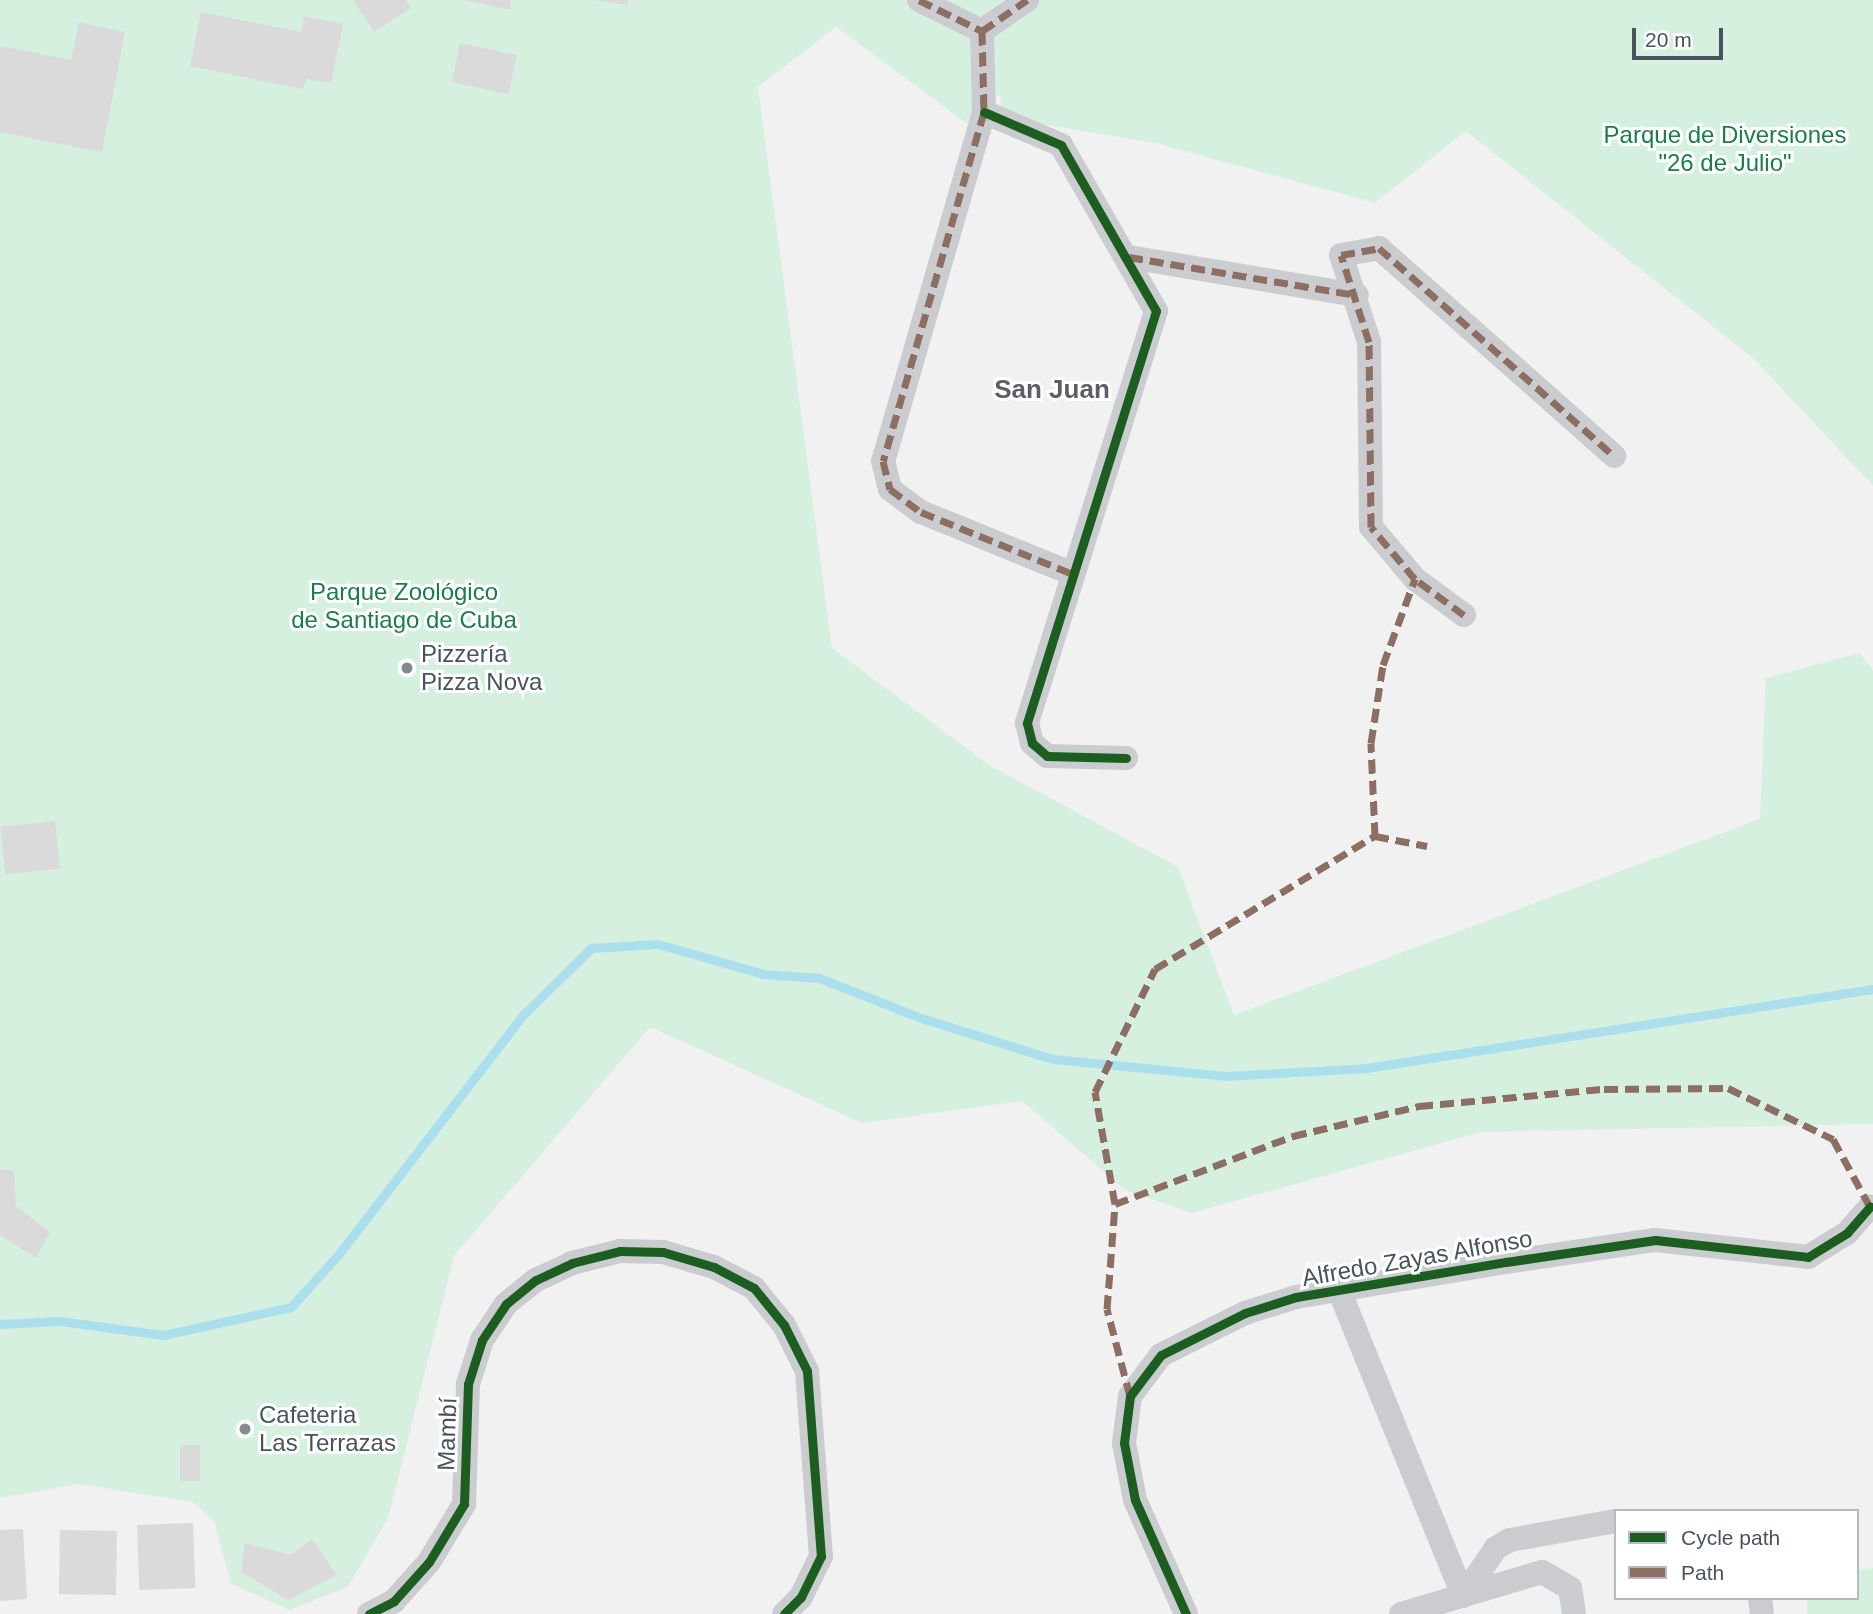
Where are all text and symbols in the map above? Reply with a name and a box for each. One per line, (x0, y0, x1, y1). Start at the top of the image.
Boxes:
scale bar (1635, 14, 1726, 58)
text: 20 m (1645, 28, 1692, 51)
park label: Parque de Diversiones "26 de Julio" (1604, 121, 1846, 177)
district label: San Juan (994, 374, 1110, 406)
park label: Parque Zoológico de Santiago de Cuba (291, 578, 517, 634)
place label: Pizzería Pizza Nova (421, 640, 542, 696)
marker: Pizzería Pizza Nova (399, 660, 415, 676)
street label: Alfredo Zayas Alfonso (1299, 1223, 1535, 1293)
street label: Mambí (431, 1397, 463, 1471)
place label: Cafeteria Las Terrazas (259, 1401, 396, 1457)
marker: Cafeteria Las Terrazas (237, 1421, 253, 1437)
legend (1614, 1509, 1859, 1600)
text: Cycle path (1681, 1526, 1780, 1549)
text: Path (1681, 1561, 1724, 1584)

